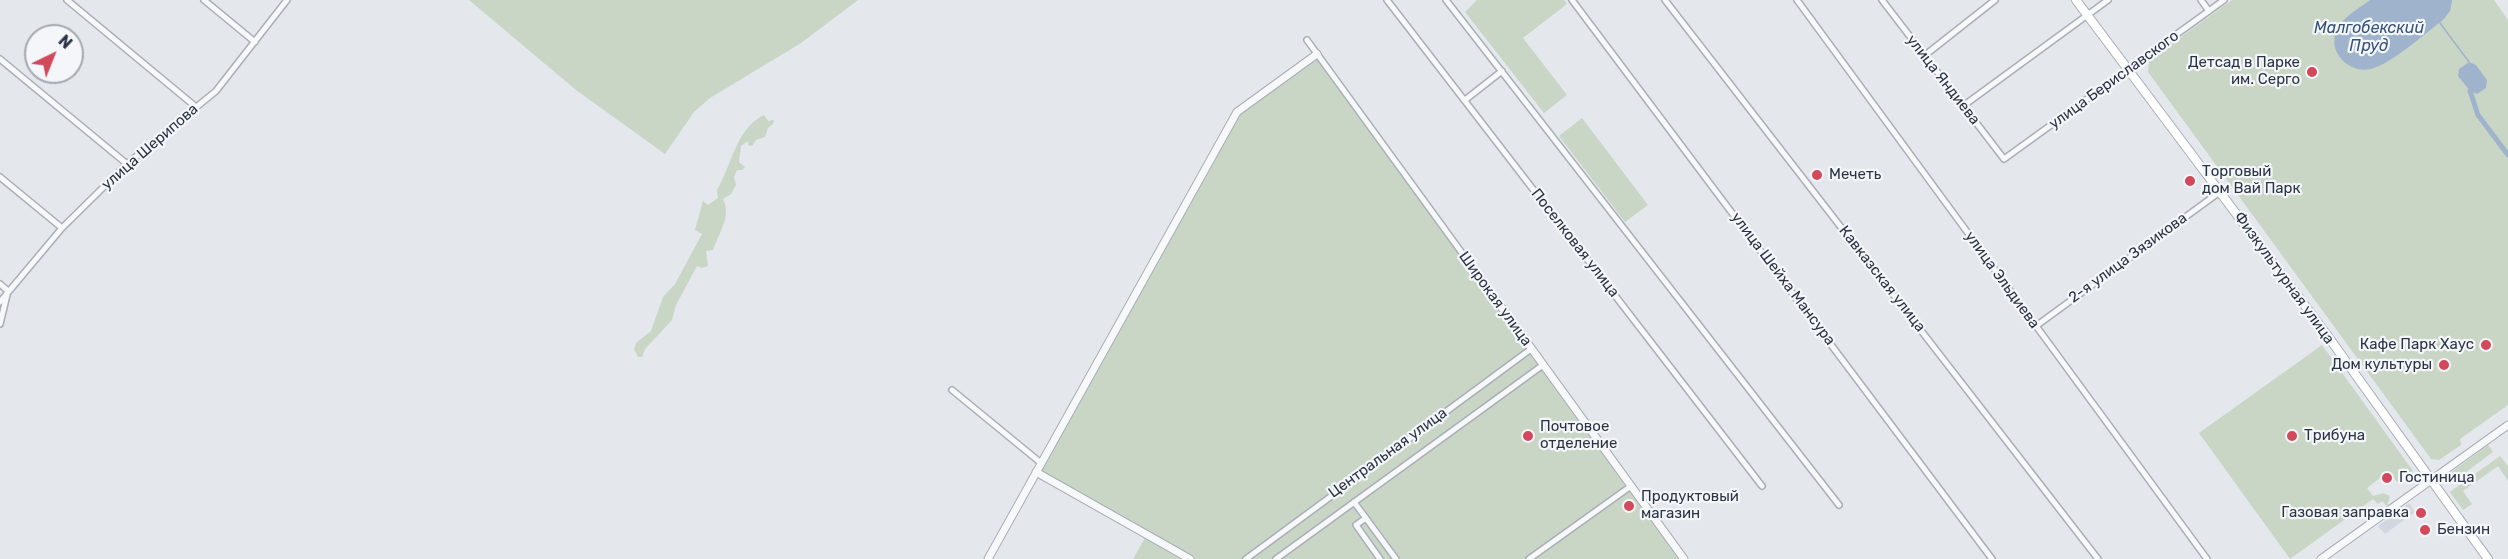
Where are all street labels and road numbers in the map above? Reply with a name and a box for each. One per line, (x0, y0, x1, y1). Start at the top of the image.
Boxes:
street label: улица Бериславского (2046, 27, 2182, 133)
street label: улица Яндиева (1902, 31, 1984, 129)
street label: улица Шерипова (98, 100, 202, 194)
street label: Поселковая улица (1527, 185, 1623, 301)
street label: Физкультурная улица (2230, 208, 2338, 348)
street label: улица Шейха Мансура (1727, 209, 1839, 349)
street label: 2-я улица Зязикова (2065, 209, 2191, 307)
street label: Кавказская улица (1835, 222, 1929, 336)
street label: улица Эльдиева (1961, 228, 2043, 332)
street label: Широкая улица (1455, 248, 1535, 350)
street label: Центральная улица (1325, 404, 1451, 502)

